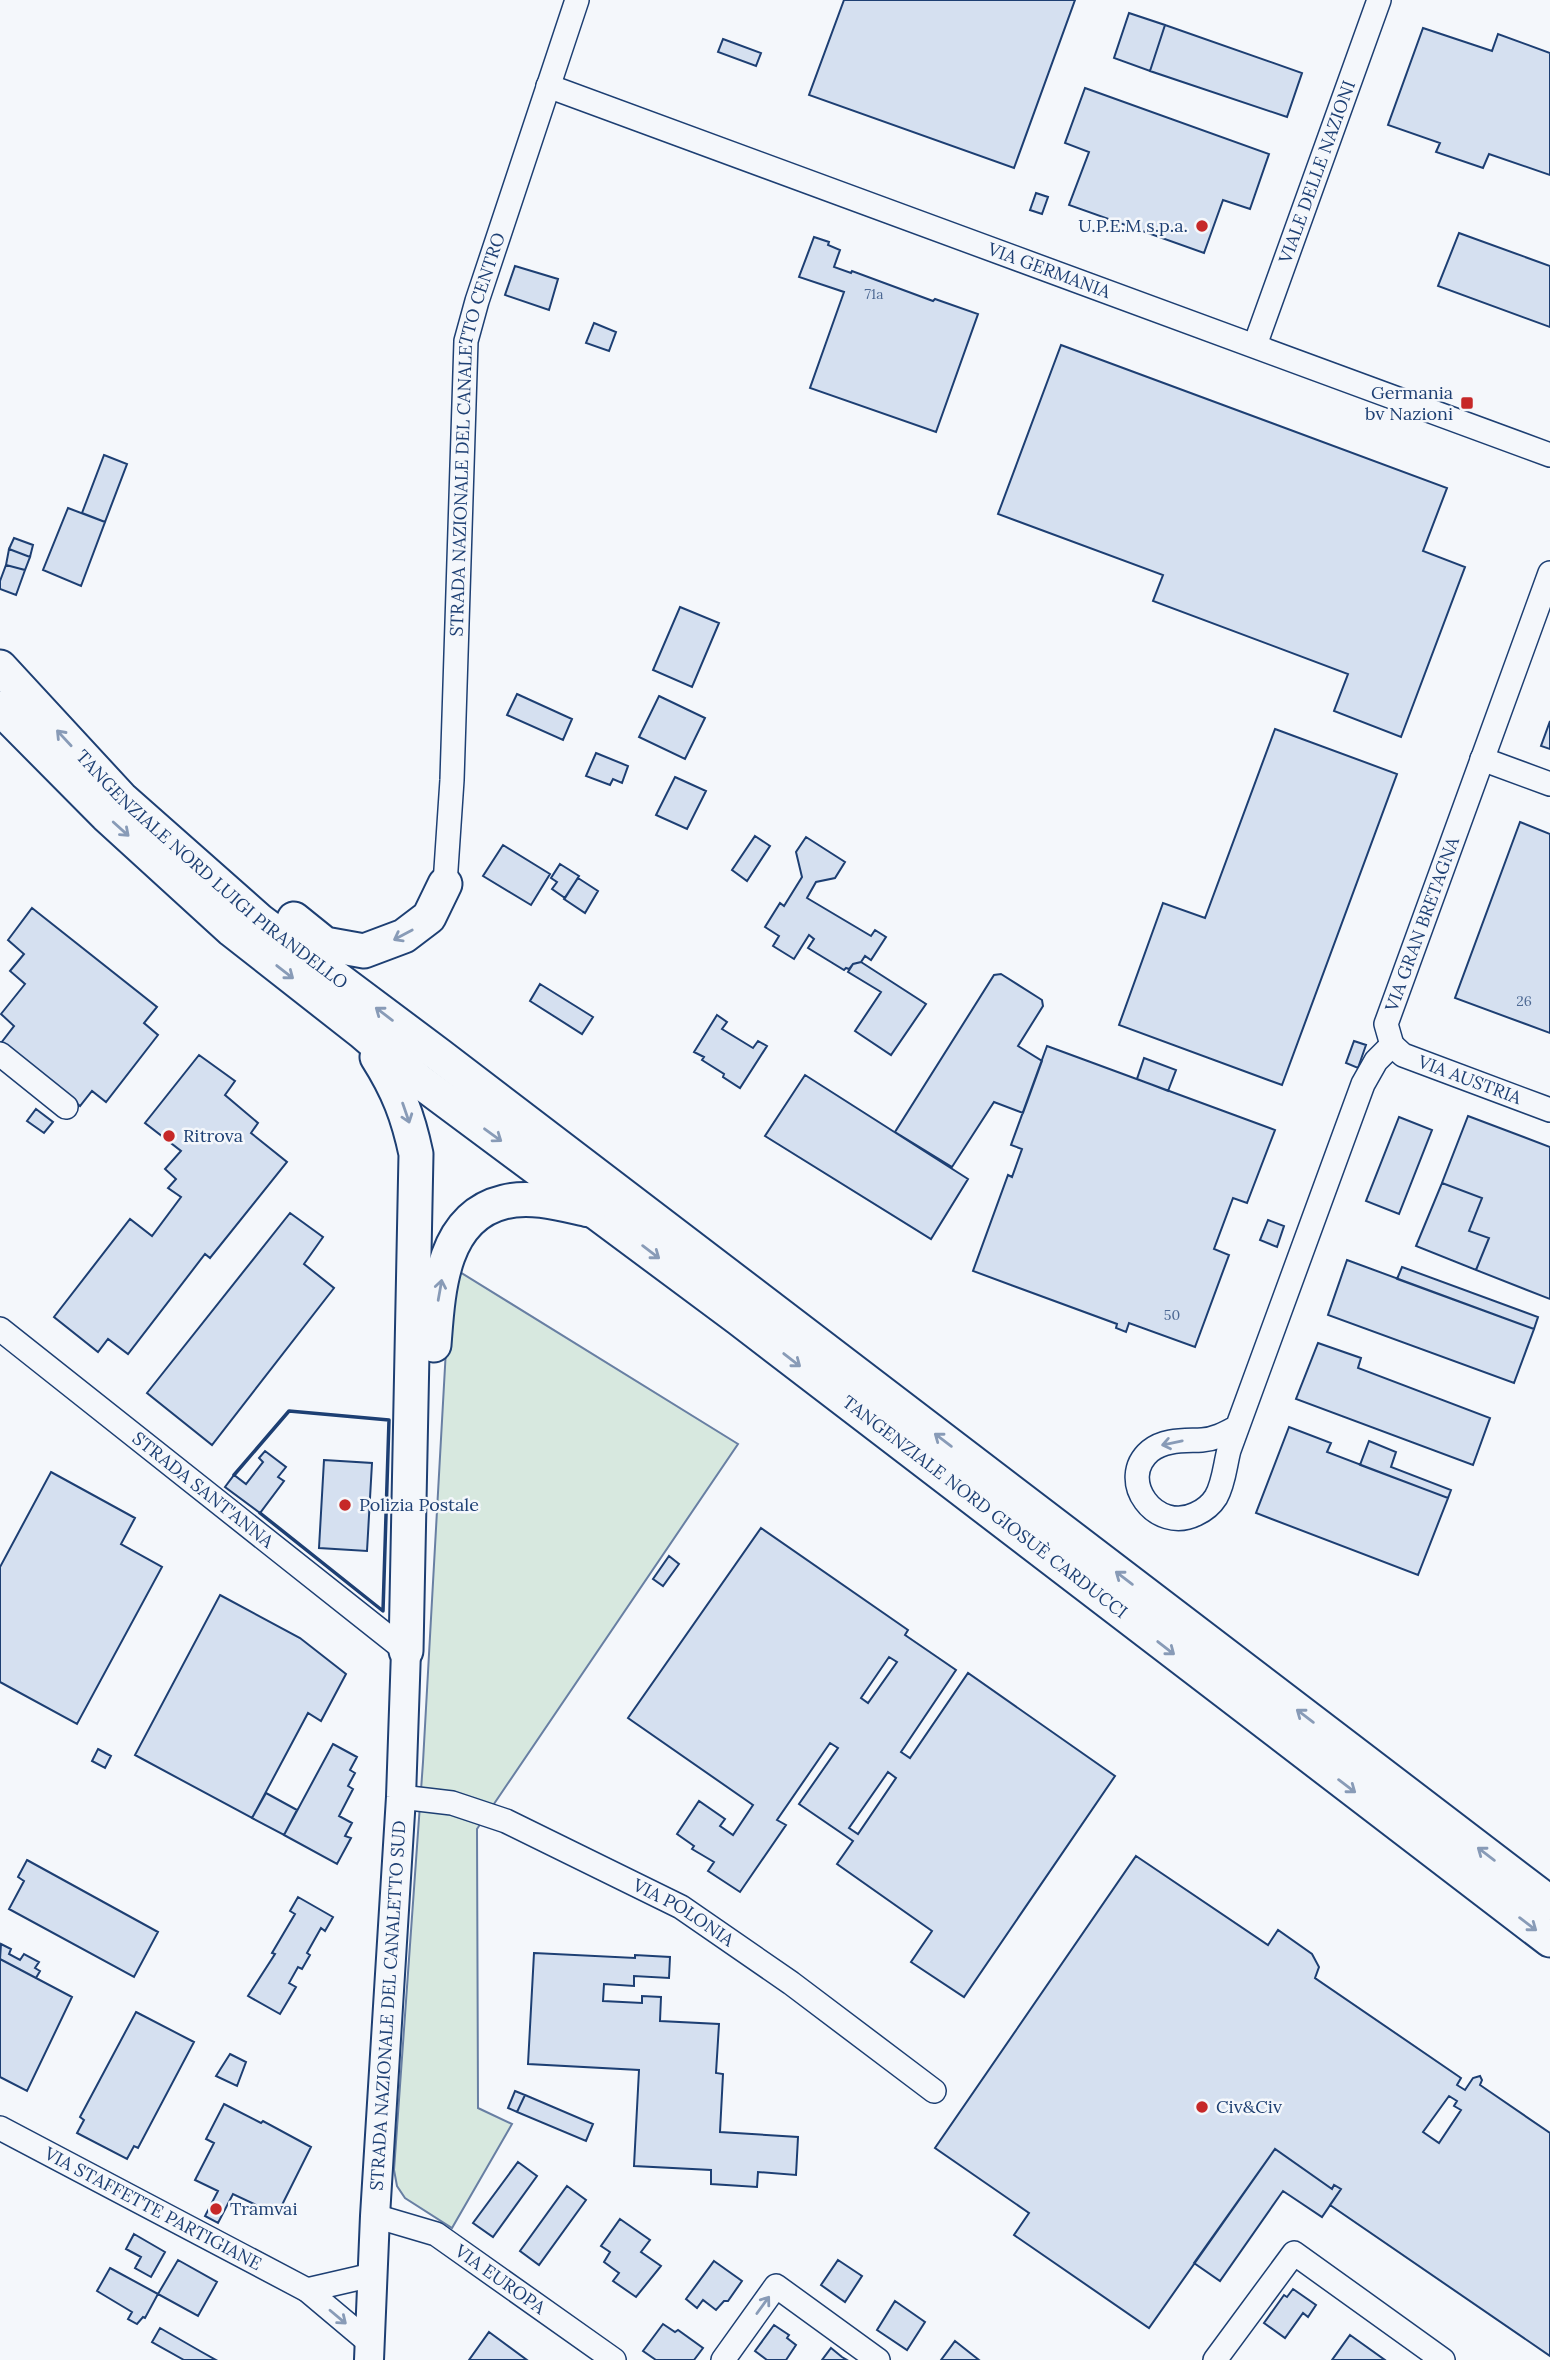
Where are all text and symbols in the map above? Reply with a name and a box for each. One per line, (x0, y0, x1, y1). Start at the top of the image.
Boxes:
street label: VIALE DELLE NAZIONI (1273, 77, 1360, 267)
place label: U.P.E.M s.p.a. (1078, 214, 1188, 237)
marker: U.P.E.M s.p.a. (1194, 218, 1210, 234)
street label: STRADA NAZIONALE DEL CANALETTO CENTRO (445, 230, 510, 637)
street label: VIA GERMANIA (984, 237, 1114, 303)
house number: 71a (865, 285, 883, 303)
place label: Germania bv Nazioni (1365, 381, 1453, 425)
marker: Germania bv Nazioni (1459, 395, 1475, 411)
one-way arrow (56, 730, 73, 747)
street label: TANGENZIALE NORD LUIGI PIRANDELLO (71, 745, 353, 994)
one-way arrow (112, 821, 130, 837)
street label: VIA GRAN BRETAGNA (1379, 833, 1464, 1015)
one-way arrow (393, 928, 413, 942)
one-way arrow (276, 965, 294, 980)
house number: 26 (1516, 992, 1532, 1010)
one-way arrow (375, 1007, 394, 1022)
street label: VIA AUSTRIA (1414, 1049, 1525, 1110)
one-way arrow (401, 1102, 413, 1124)
place label: Ritrova (183, 1124, 243, 1147)
one-way arrow (483, 1127, 502, 1142)
marker: Ritrova (161, 1128, 177, 1144)
one-way arrow (641, 1245, 659, 1260)
one-way arrow (433, 1279, 447, 1302)
house number: 50 (1164, 1306, 1180, 1324)
one-way arrow (782, 1352, 801, 1367)
street label: TANGENZIALE NORD GIOSUÈ CARDUCCI (838, 1390, 1132, 1623)
street label: STRADA SANT'ANNA (128, 1426, 279, 1553)
one-way arrow (934, 1432, 953, 1447)
one-way arrow (1161, 1436, 1184, 1450)
place label: Polizia Postale (359, 1493, 479, 1516)
marker: Polizia Postale (337, 1497, 353, 1513)
one-way arrow (1115, 1570, 1134, 1585)
one-way arrow (1157, 1641, 1175, 1656)
one-way arrow (1295, 1709, 1314, 1724)
one-way arrow (1337, 1779, 1356, 1794)
street label: STRADA NAZIONALE DEL CANALETTO SUD (365, 1820, 411, 2191)
one-way arrow (1476, 1847, 1495, 1862)
street label: VIA POLONIA (628, 1873, 739, 1952)
one-way arrow (1519, 1916, 1537, 1931)
place label: Civ&Civ (1216, 2095, 1283, 2118)
marker: Civ&Civ (1194, 2099, 1210, 2115)
street label: VIA STAFFETTE PARTIGIANE (40, 2141, 266, 2275)
place label: Tramvai (230, 2197, 297, 2220)
marker: Tramvai (208, 2201, 224, 2217)
street label: VIA EUROPA (450, 2238, 551, 2319)
one-way arrow (756, 2296, 770, 2315)
one-way arrow (329, 2309, 347, 2324)

